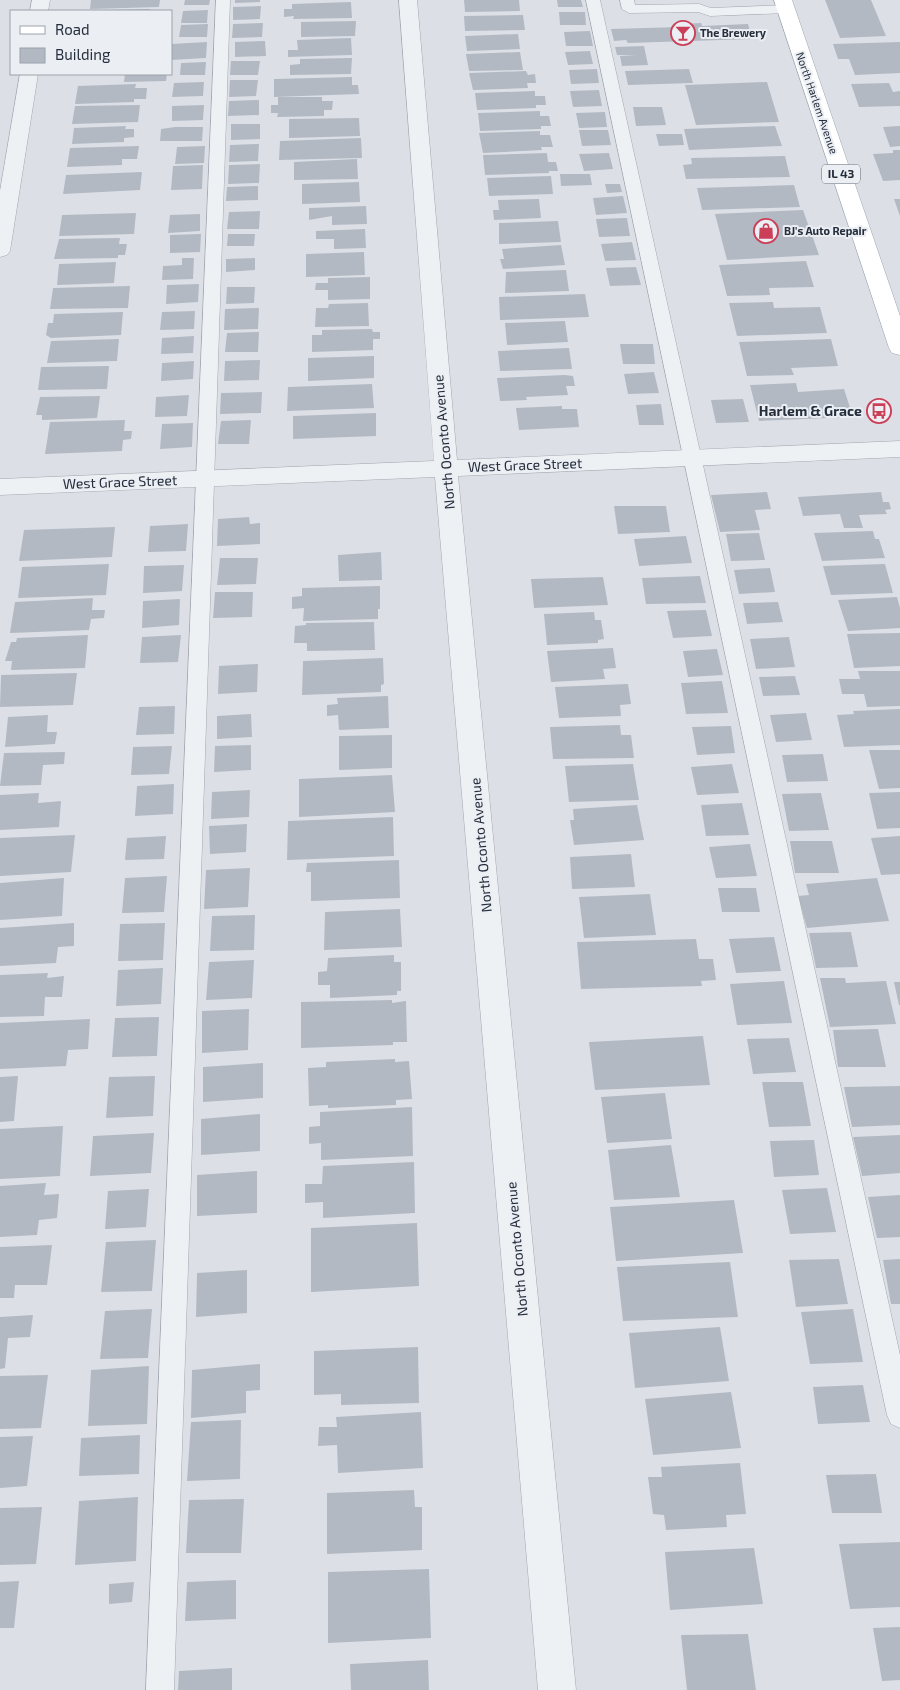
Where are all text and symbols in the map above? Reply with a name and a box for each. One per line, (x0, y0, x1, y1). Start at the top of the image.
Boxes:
legend (10, 10, 172, 75)
text: Road (55, 20, 90, 38)
bar icon: The Brewery (670, 20, 696, 46)
place label: The Brewery (700, 26, 767, 40)
text: Building (55, 45, 111, 63)
street label: North Harlem Avenue (794, 50, 841, 156)
road number: IL 43 (822, 164, 860, 183)
shop icon: BJ's Auto Repair (753, 218, 779, 244)
place label: BJ's Auto Repair (784, 224, 867, 237)
street label: North Oconto Avenue (429, 374, 458, 510)
bus stop icon: Harlem & Grace (866, 398, 892, 424)
place label: Harlem & Grace (759, 402, 862, 419)
street label: West Grace Street (467, 454, 582, 475)
street label: West Grace Street (62, 471, 177, 492)
street label: North Oconto Avenue (466, 777, 495, 913)
street label: North Oconto Avenue (502, 1181, 531, 1317)

